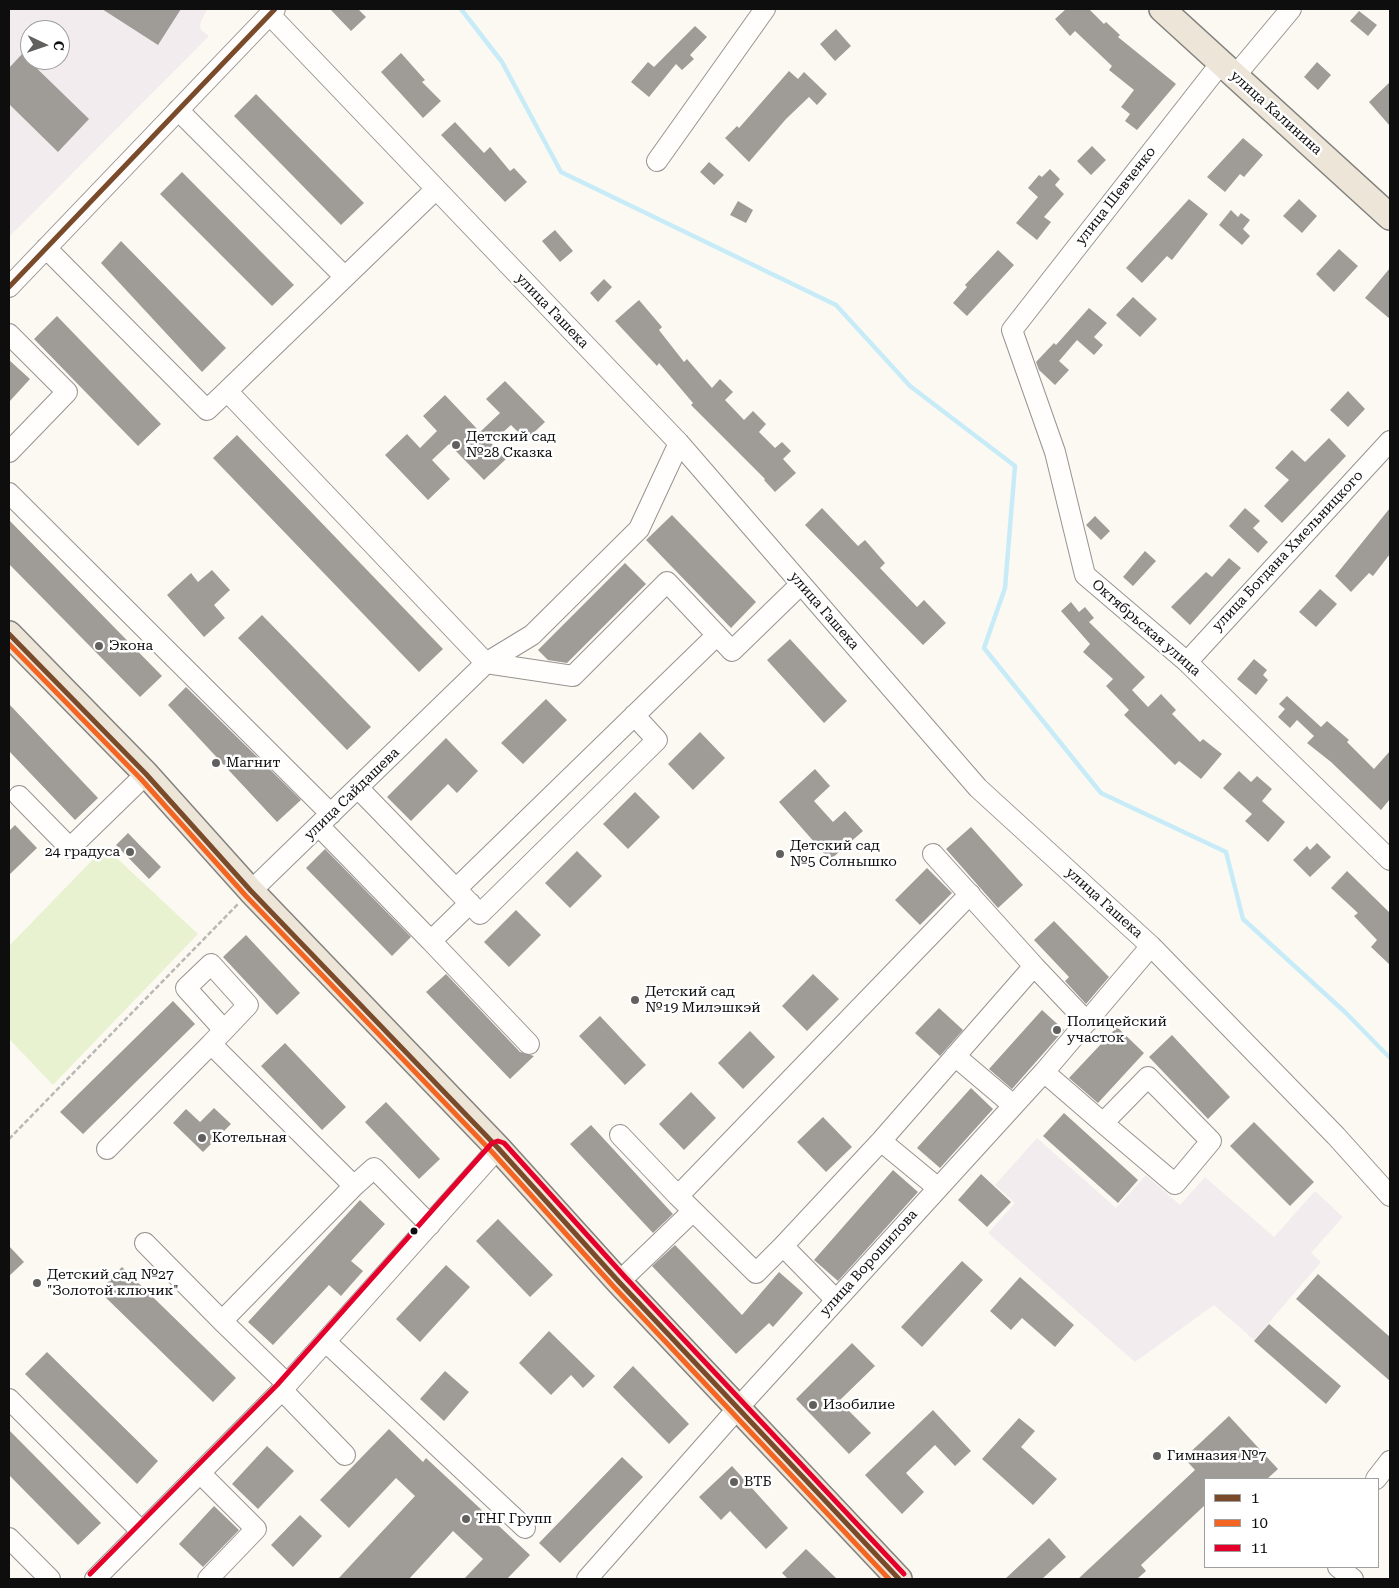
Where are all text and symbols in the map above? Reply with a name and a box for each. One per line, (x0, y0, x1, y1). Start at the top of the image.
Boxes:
north arrow (20, 20, 70, 70)
text: С (51, 40, 67, 51)
street label: улица Калинина (1227, 67, 1325, 159)
street label: улица Шевченко (1072, 144, 1160, 248)
street label: улица Гашека (512, 270, 592, 352)
place label: Детский сад №28 Сказка (466, 429, 556, 462)
marker: Детский сад №28 Сказка (450, 439, 462, 451)
street label: улица Богдана Хмельницкого (1209, 467, 1367, 635)
street label: улица Гашека (786, 569, 862, 653)
street label: Октябрьская улица (1088, 576, 1204, 680)
place label: Экона (109, 638, 153, 654)
marker: Экона (93, 640, 105, 652)
street label: улица Сайдашева (301, 744, 403, 844)
place label: Магнит (226, 755, 280, 771)
marker: Магнит (210, 757, 222, 769)
place label: Детский сад №5 Солнышко (790, 838, 897, 870)
place label: 24 градуса (45, 844, 120, 860)
marker: 24 градуса (124, 846, 136, 858)
marker: Детский сад №5 Солнышко (774, 848, 786, 860)
street label: улица Гашека (1062, 864, 1146, 942)
place label: Детский сад №19 Милэшкэй (645, 984, 761, 1016)
marker: Детский сад №19 Милэшкэй (629, 994, 641, 1006)
place label: Полицейский участок (1067, 1014, 1167, 1046)
marker: Полицейский участок (1051, 1024, 1063, 1036)
place label: Котельная (212, 1130, 287, 1146)
marker: Котельная (196, 1132, 208, 1144)
street label: улица Ворошилова (817, 1206, 921, 1320)
unlabelled marker (409, 1226, 419, 1236)
place label: Детский сад №27 "Золотой ключик" (47, 1267, 178, 1300)
marker: Детский сад №27 "Золотой ключик" (31, 1277, 43, 1289)
place label: Изобилие (823, 1397, 895, 1413)
marker: Изобилие (807, 1399, 819, 1411)
place label: Гимназия №7 (1167, 1448, 1266, 1464)
marker: Гимназия №7 (1151, 1450, 1163, 1462)
place label: ВТБ (744, 1474, 772, 1490)
marker: ВТБ (728, 1476, 740, 1488)
legend (1204, 1478, 1379, 1568)
text: 1 (1251, 1489, 1259, 1507)
place label: ТНГ Групп (476, 1511, 552, 1527)
marker: ТНГ Групп (460, 1513, 472, 1525)
text: 10 (1251, 1514, 1268, 1532)
text: 11 (1251, 1539, 1268, 1557)

